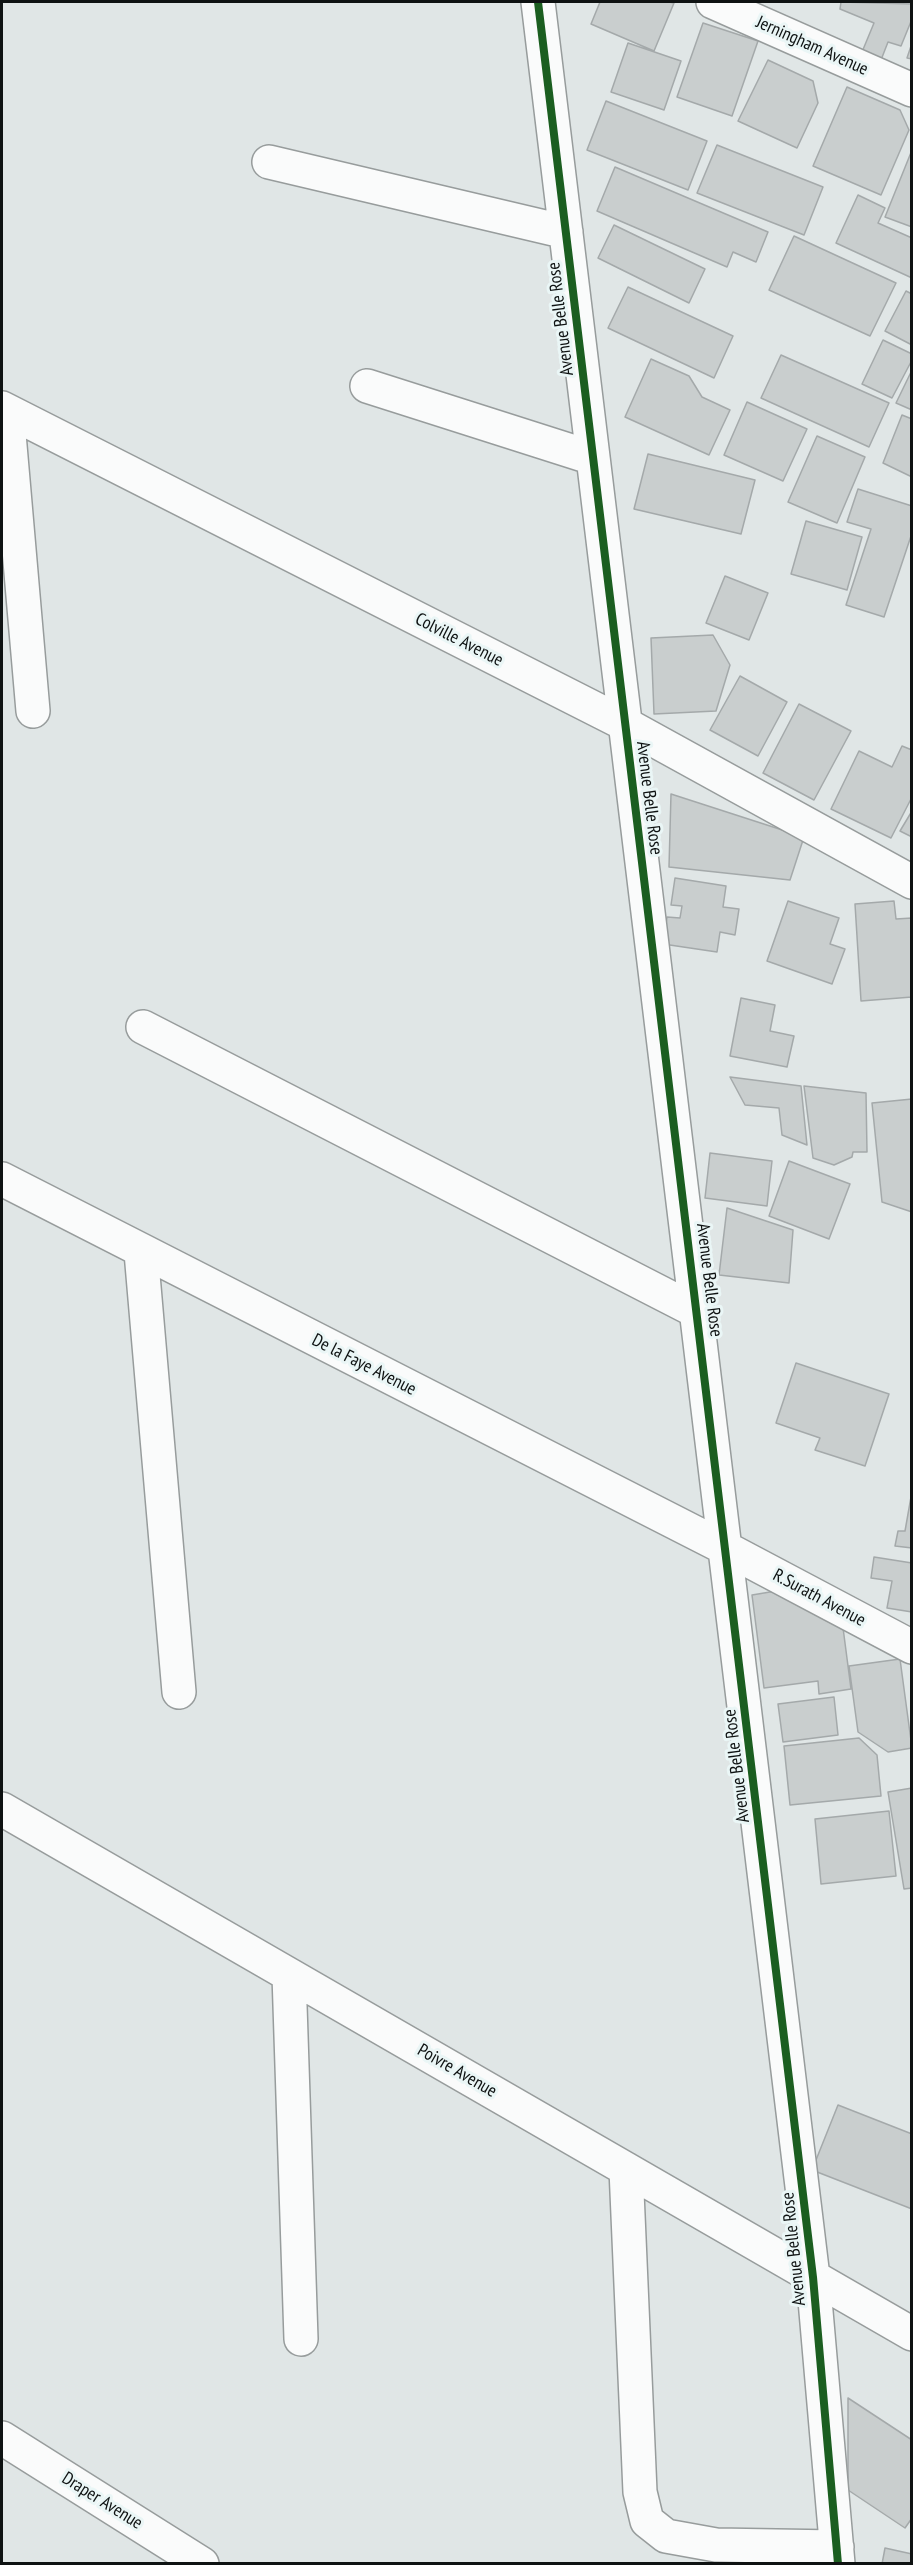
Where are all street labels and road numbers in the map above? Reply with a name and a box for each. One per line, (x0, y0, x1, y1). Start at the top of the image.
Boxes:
street label: Jerningham Avenue (753, 12, 871, 80)
street label: Avenue Belle Rose (543, 261, 579, 377)
street label: Colville Avenue (411, 609, 507, 671)
street label: Avenue Belle Rose (631, 740, 667, 856)
street label: Avenue Belle Rose (691, 1222, 727, 1338)
street label: De la Faye Avenue (308, 1329, 420, 1401)
street label: R.Surath Avenue (769, 1565, 869, 1631)
street label: Avenue Belle Rose (719, 1708, 755, 1824)
street label: Poivre Avenue (414, 2040, 500, 2102)
street label: Avenue Belle Rose (777, 2191, 811, 2307)
street label: Draper Avenue (58, 2468, 146, 2534)

